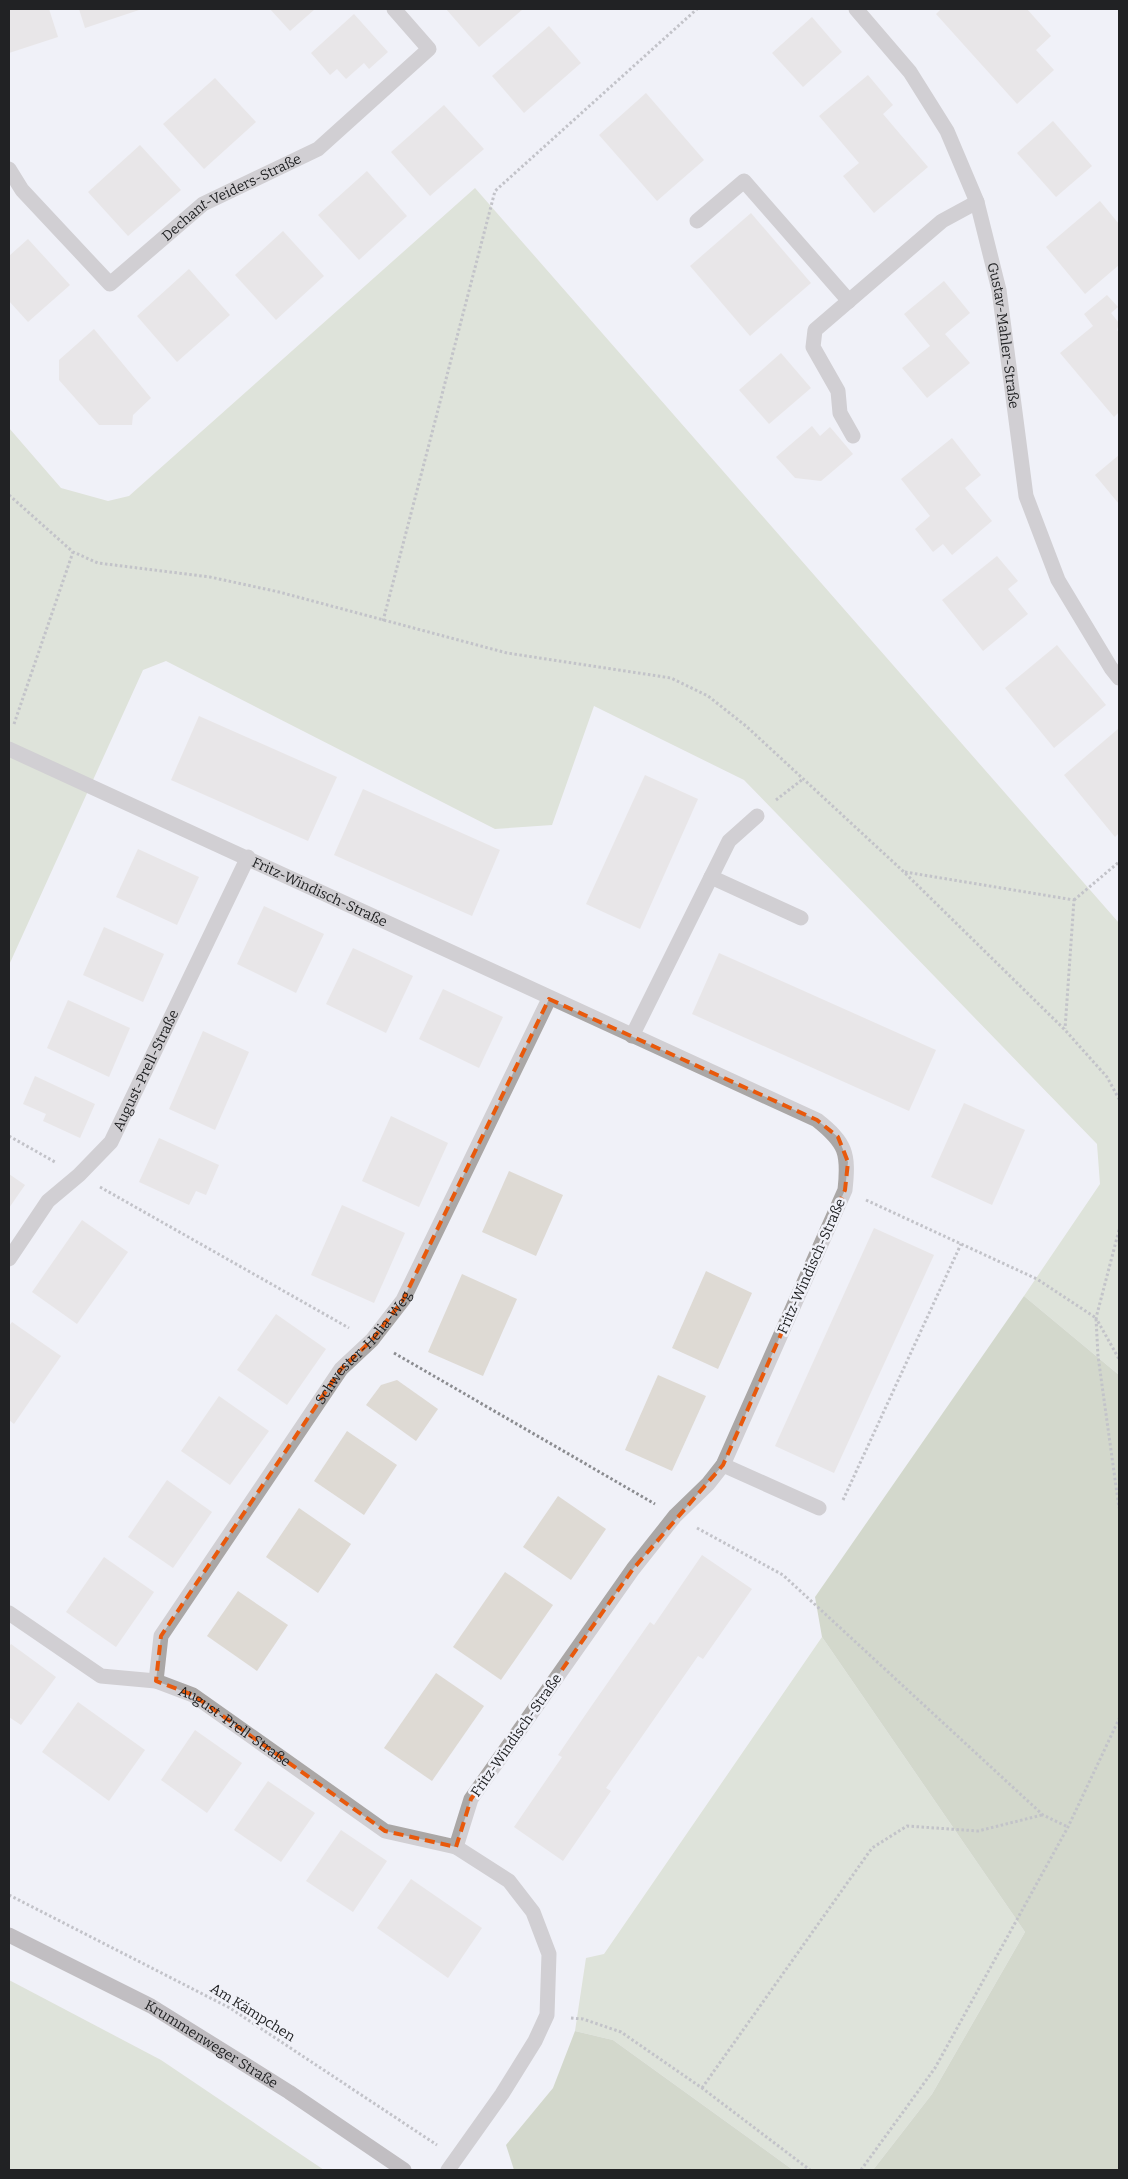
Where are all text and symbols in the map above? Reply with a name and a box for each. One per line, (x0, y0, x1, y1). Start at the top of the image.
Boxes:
street label: Dechant-Veiders-Straße (158, 150, 304, 245)
street label: Gustav-Mahler-Straße (983, 261, 1022, 410)
street label: Fritz-Windisch-Straße (249, 854, 390, 930)
street label: August-Prell-Straße (110, 1007, 182, 1134)
street label: Fritz-Windisch-Straße (774, 1196, 849, 1337)
street label: Schwester-Helia-Weg (312, 1288, 415, 1408)
street label: Fritz-Windisch-Straße (467, 1670, 565, 1800)
street label: August-Prell-Straße (176, 1682, 294, 1771)
street label: Am Kämpchen (207, 1980, 298, 2045)
street label: Krummenweger Straße (142, 1996, 281, 2092)

